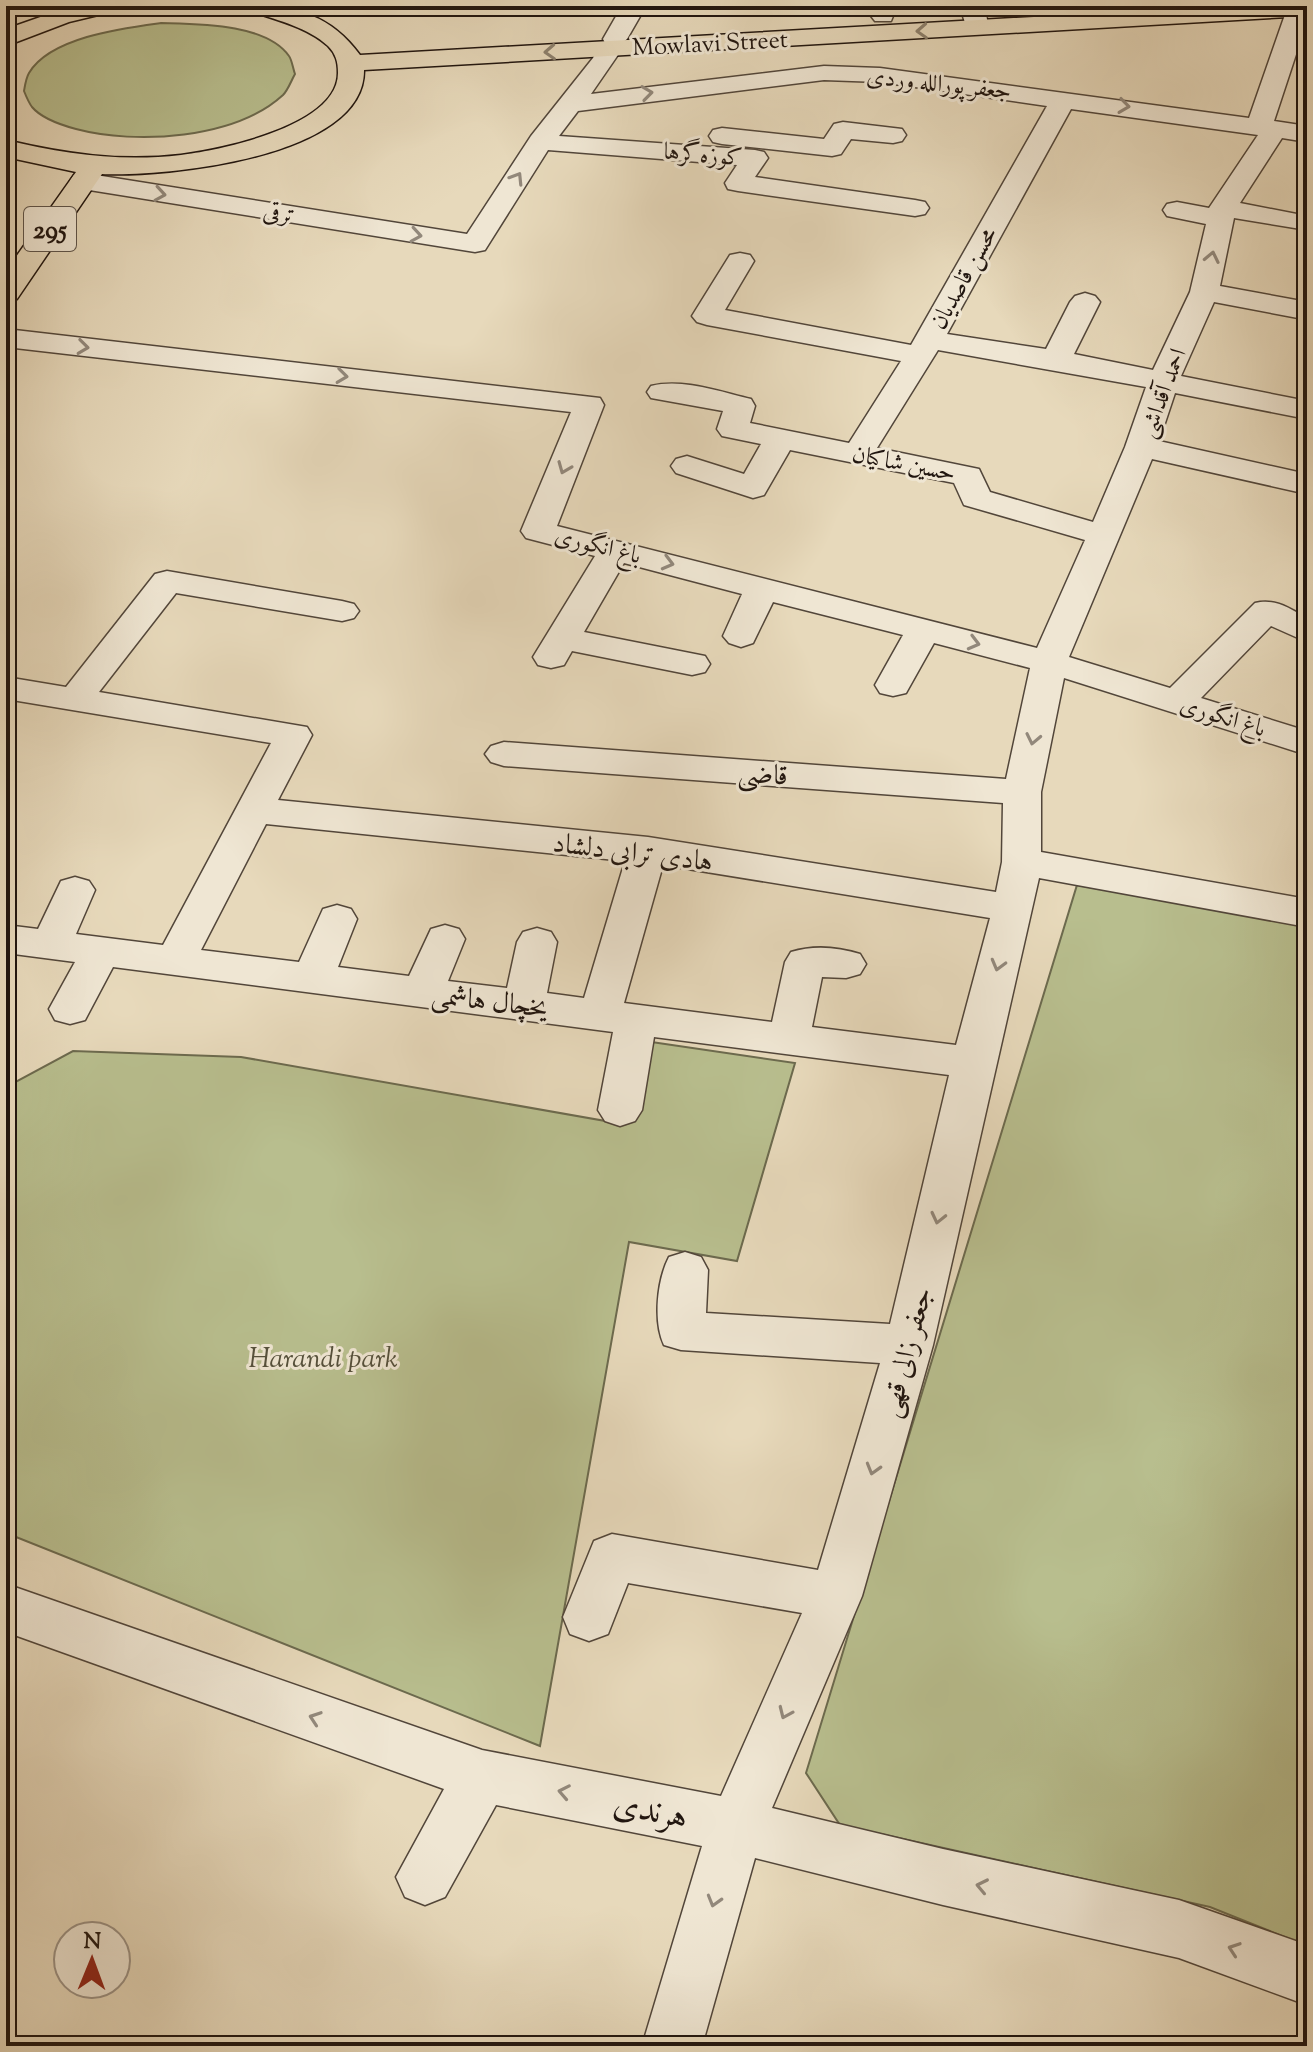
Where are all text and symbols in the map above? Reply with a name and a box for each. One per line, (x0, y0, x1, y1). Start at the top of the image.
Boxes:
one-way arrow (915, 23, 928, 40)
street label: Mowlavi Street (631, 24, 789, 66)
one-way arrow (543, 43, 556, 60)
street label: جعفر پورالله وردی (865, 60, 1013, 110)
one-way arrow (640, 85, 654, 102)
one-way arrow (1117, 97, 1130, 114)
street label: کوزه‌گرها (662, 135, 744, 176)
one-way arrow (507, 172, 522, 187)
one-way arrow (153, 185, 167, 202)
street label: ترقی (260, 196, 297, 234)
road number: 295 (24, 207, 76, 251)
street label: محسن قاصدیان (923, 221, 1007, 336)
one-way arrow (410, 225, 423, 242)
one-way arrow (1202, 251, 1219, 264)
one-way arrow (77, 338, 90, 355)
street label: احمد آقداشی (1131, 344, 1197, 444)
one-way arrow (336, 368, 349, 385)
street label: حسین شاکیان (849, 438, 958, 492)
one-way arrow (557, 460, 574, 474)
street label: باغ انگوری (550, 520, 644, 575)
one-way arrow (661, 554, 675, 570)
one-way arrow (967, 633, 981, 650)
street label: باغ انگوری (1175, 689, 1270, 748)
one-way arrow (1025, 731, 1042, 745)
street label: قاضی (736, 754, 789, 798)
street label: هادی ترابی دلشاد (550, 824, 715, 884)
one-way arrow (991, 958, 1008, 971)
street label: یخچال هاشمی (429, 976, 551, 1030)
one-way arrow (930, 1211, 947, 1224)
street label: جعفر زالی قهی (871, 1283, 945, 1422)
park label: Harandi park (248, 1340, 398, 1380)
one-way arrow (866, 1462, 882, 1476)
one-way arrow (778, 1705, 794, 1720)
one-way arrow (309, 1712, 323, 1728)
street label: هرندی (609, 1781, 692, 1844)
one-way arrow (557, 1785, 571, 1802)
one-way arrow (975, 1878, 989, 1895)
one-way arrow (707, 1893, 723, 1907)
north arrow (52, 1920, 132, 2000)
text: N (83, 1927, 102, 1959)
one-way arrow (1227, 1942, 1241, 1958)

